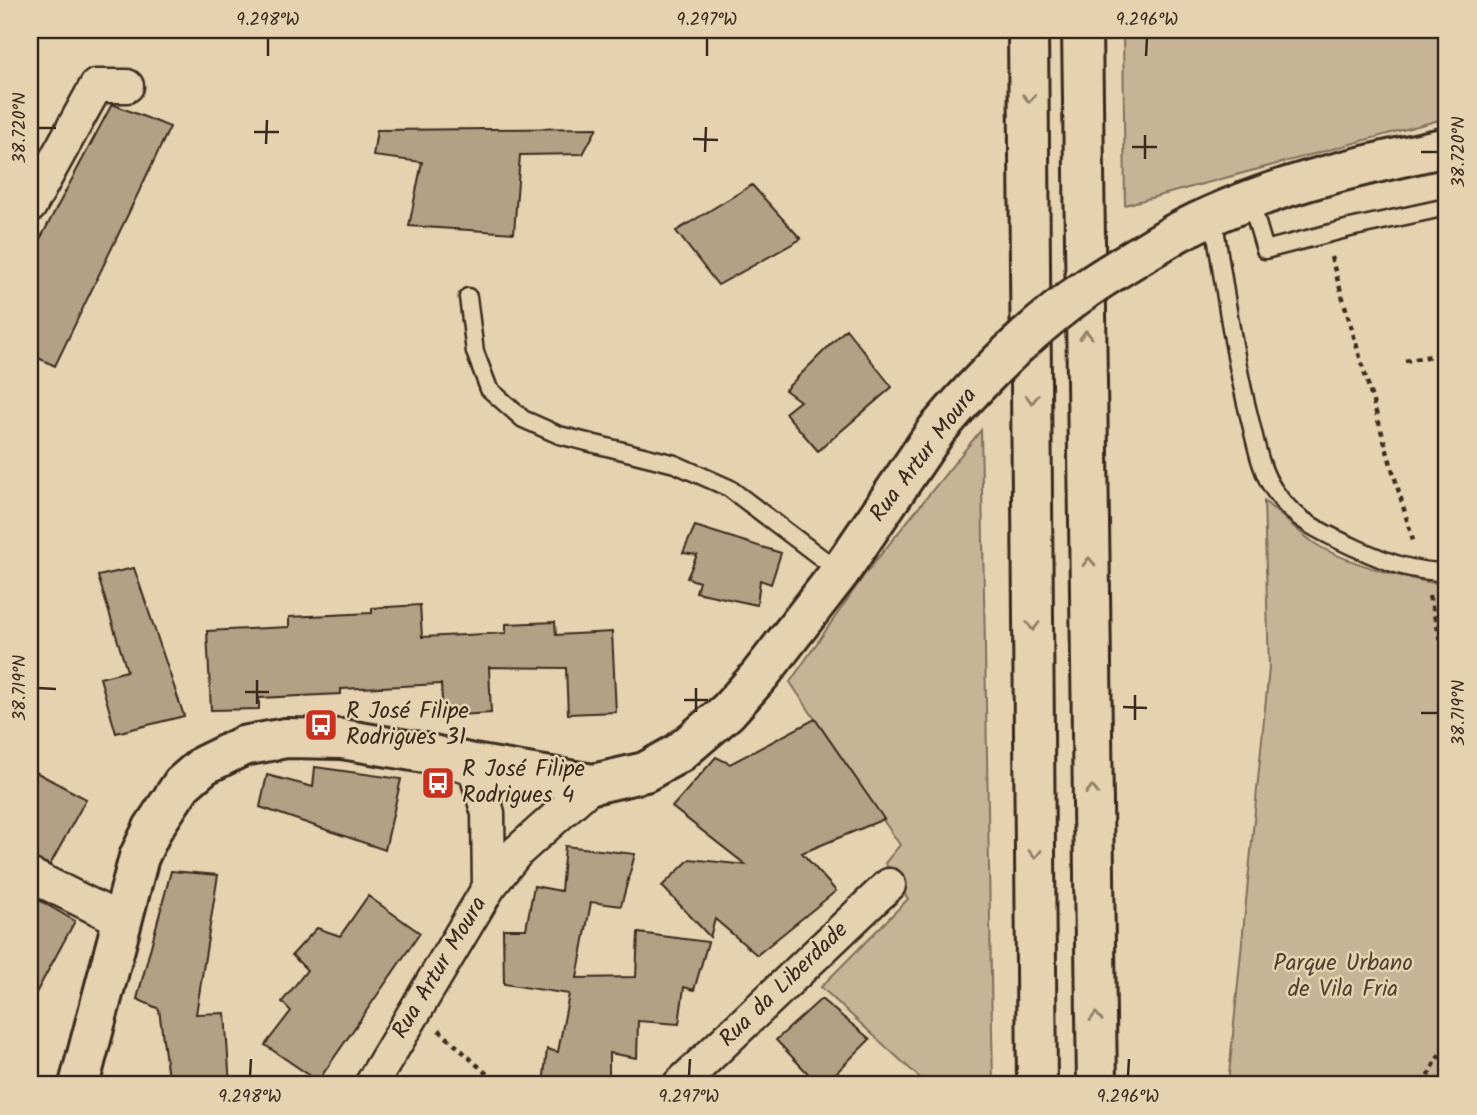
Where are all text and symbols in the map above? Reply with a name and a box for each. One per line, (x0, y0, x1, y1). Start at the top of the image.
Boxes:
text: 9.298°W (236, 6, 300, 35)
text: 9.297°W (677, 6, 737, 35)
text: 9.296°W (1116, 6, 1178, 35)
text: 38.720°N (6, 92, 35, 164)
one-way arrow (1021, 93, 1037, 104)
text: 38.720°N (1445, 116, 1474, 188)
one-way arrow (1078, 329, 1094, 339)
street label: Rua Artur Moura (861, 380, 987, 530)
one-way arrow (1024, 394, 1040, 405)
one-way arrow (1081, 556, 1097, 567)
one-way arrow (1026, 621, 1041, 632)
text: 38.719°N (6, 655, 35, 721)
text: 38.719°N (1445, 680, 1474, 746)
place label: R José Filipe Rodrigues 31 (346, 694, 469, 756)
bus stop icon: R José Filipe Rodrigues 31 (302, 706, 340, 744)
place label: R José Filipe Rodrigues 4 (462, 752, 585, 814)
bus stop icon: R José Filipe Rodrigues 4 (419, 764, 457, 802)
one-way arrow (1084, 784, 1100, 794)
one-way arrow (1027, 849, 1043, 860)
street label: Rua Artur Moura (383, 890, 497, 1046)
street label: Rua da Liberdade (711, 914, 857, 1056)
park label: Parque Urbano de Vila Fria (1273, 946, 1413, 1008)
one-way arrow (1088, 1011, 1104, 1022)
text: 9.298°W (218, 1083, 282, 1112)
text: 9.297°W (659, 1083, 719, 1112)
text: 9.296°W (1097, 1083, 1159, 1112)

